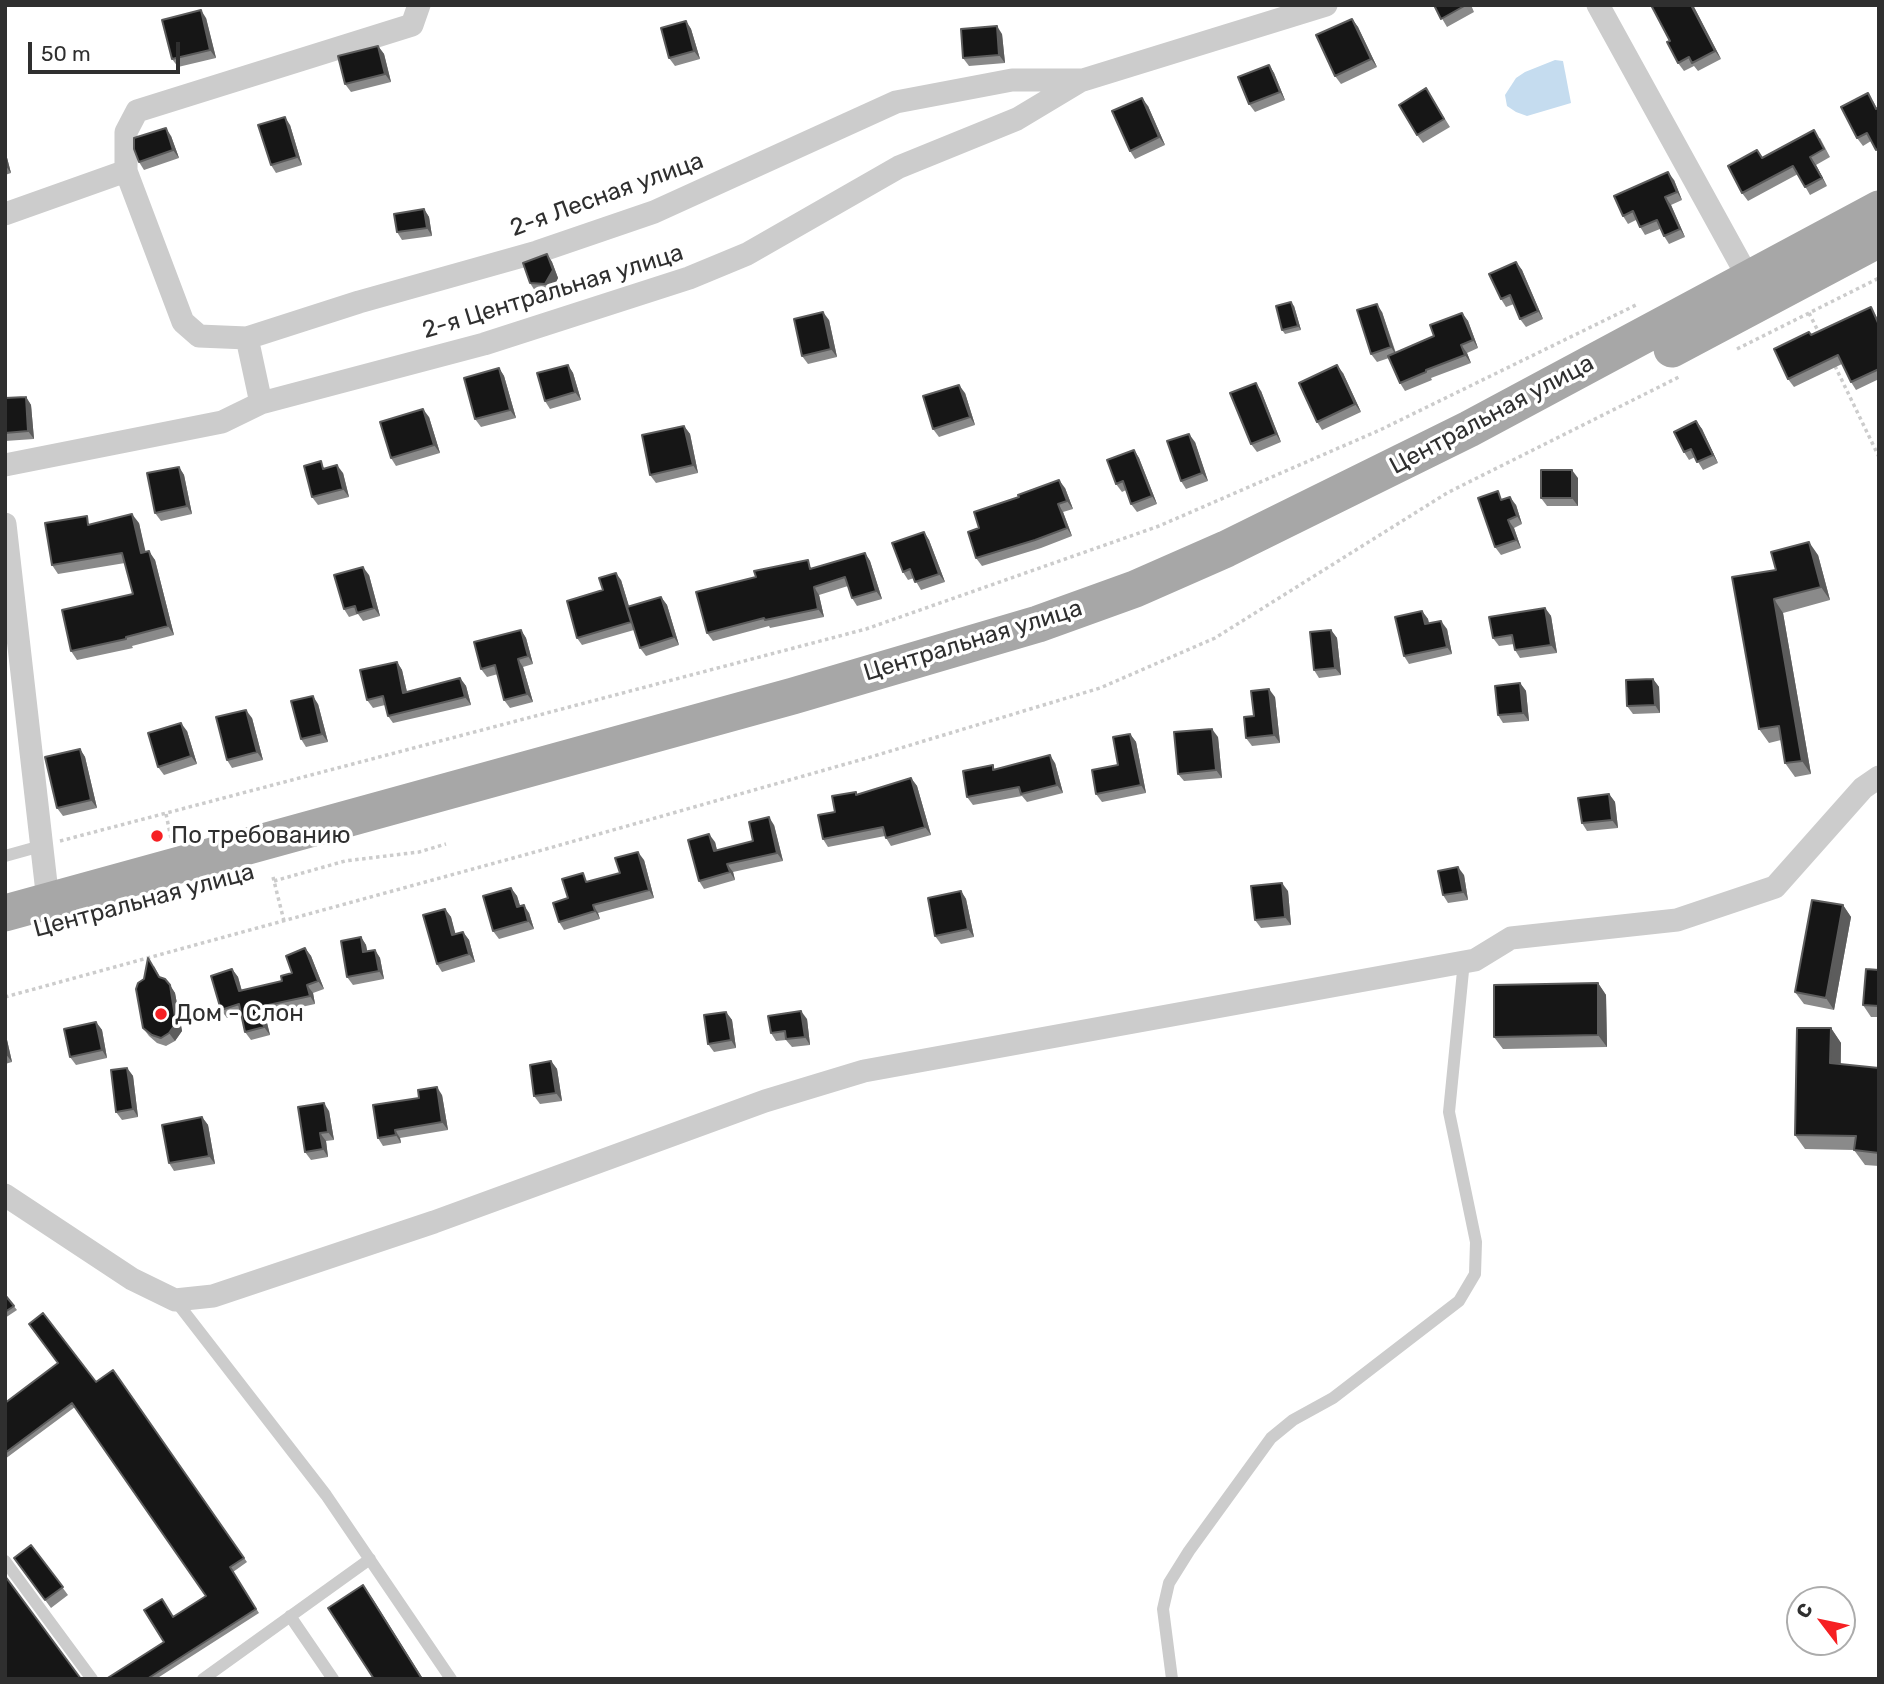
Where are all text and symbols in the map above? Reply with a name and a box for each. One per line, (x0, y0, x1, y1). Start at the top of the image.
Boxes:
scale bar (32, 28, 184, 72)
text: 50 m (41, 41, 91, 66)
street label: 2-я Лесная улица (506, 147, 708, 243)
street label: 2-я Центральная улица (419, 239, 687, 345)
street label: Центральная улица (1385, 349, 1599, 481)
street label: Центральная улица (860, 594, 1086, 688)
place label: По требованию (171, 822, 351, 850)
marker: По требованию (149, 828, 165, 844)
street label: Центральная улица (31, 858, 257, 944)
place label: Дом - Слон (175, 1000, 304, 1028)
marker: Дом - Слон (153, 1006, 169, 1022)
north arrow (1786, 1586, 1856, 1656)
text: С (1791, 1599, 1818, 1622)

